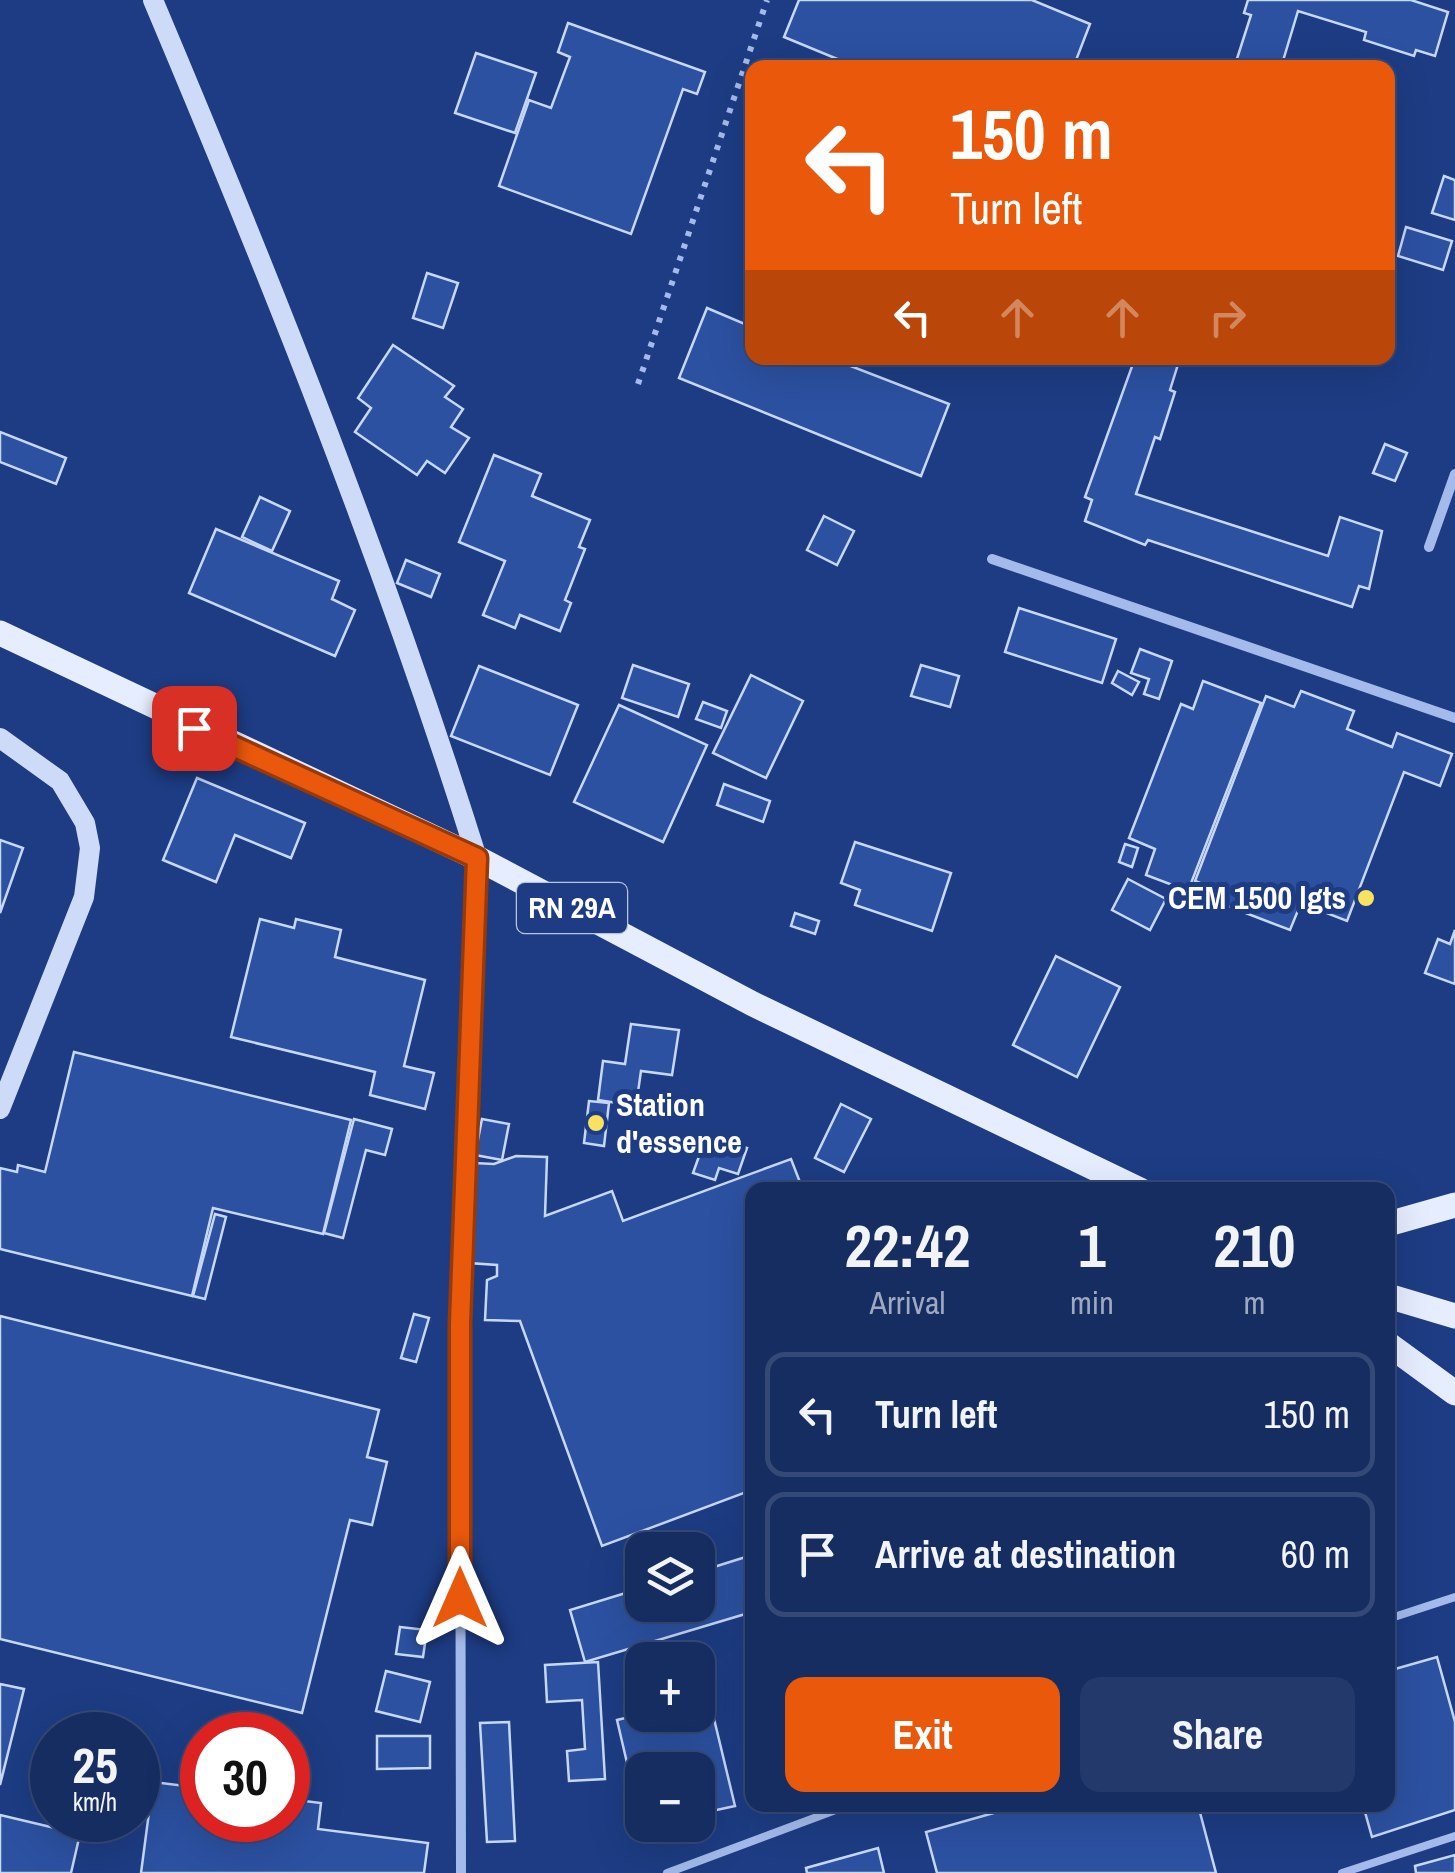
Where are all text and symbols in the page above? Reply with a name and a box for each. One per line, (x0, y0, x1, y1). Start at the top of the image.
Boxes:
text: 150 m (950, 87, 1113, 181)
icon: left (785, 100, 915, 230)
text: Turn left (950, 177, 1082, 238)
icon: left (885, 290, 940, 345)
icon: ahead (990, 290, 1045, 345)
icon: ahead (1095, 290, 1150, 345)
icon: right (1200, 290, 1255, 345)
pin (152, 686, 237, 771)
icon: arrive (167, 701, 222, 756)
place label: CEM 1500 lgts (1168, 876, 1346, 919)
road number: RN 29A (517, 883, 627, 933)
marker: CEM 1500 lgts (1355, 887, 1377, 909)
place label: Station d'essence (616, 1083, 742, 1163)
marker: Station d'essence (585, 1112, 607, 1134)
text: 22:42 (845, 1205, 970, 1286)
text: 1 (1078, 1205, 1106, 1286)
text: 210 (1213, 1205, 1295, 1286)
text: Arrival (870, 1281, 945, 1324)
text: min (1070, 1281, 1114, 1324)
text: m (1243, 1281, 1265, 1324)
icon: left (790, 1387, 845, 1442)
text: Turn left (875, 1389, 997, 1440)
text: 150 m (1263, 1389, 1350, 1440)
icon: arrive (790, 1527, 845, 1582)
text: Arrive at destination (875, 1529, 1176, 1580)
text: 60 m (1281, 1529, 1350, 1580)
map controls (625, 1532, 715, 1842)
button: layers (625, 1532, 715, 1622)
position arrow (408, 1546, 512, 1650)
button: + (625, 1642, 715, 1732)
button: Exit (785, 1677, 1060, 1792)
button: Share (1080, 1677, 1355, 1792)
speed limit sign: 30 (180, 1712, 310, 1842)
text: 25 (72, 1731, 118, 1799)
button: − (625, 1752, 715, 1842)
text: km/h (73, 1785, 117, 1819)

